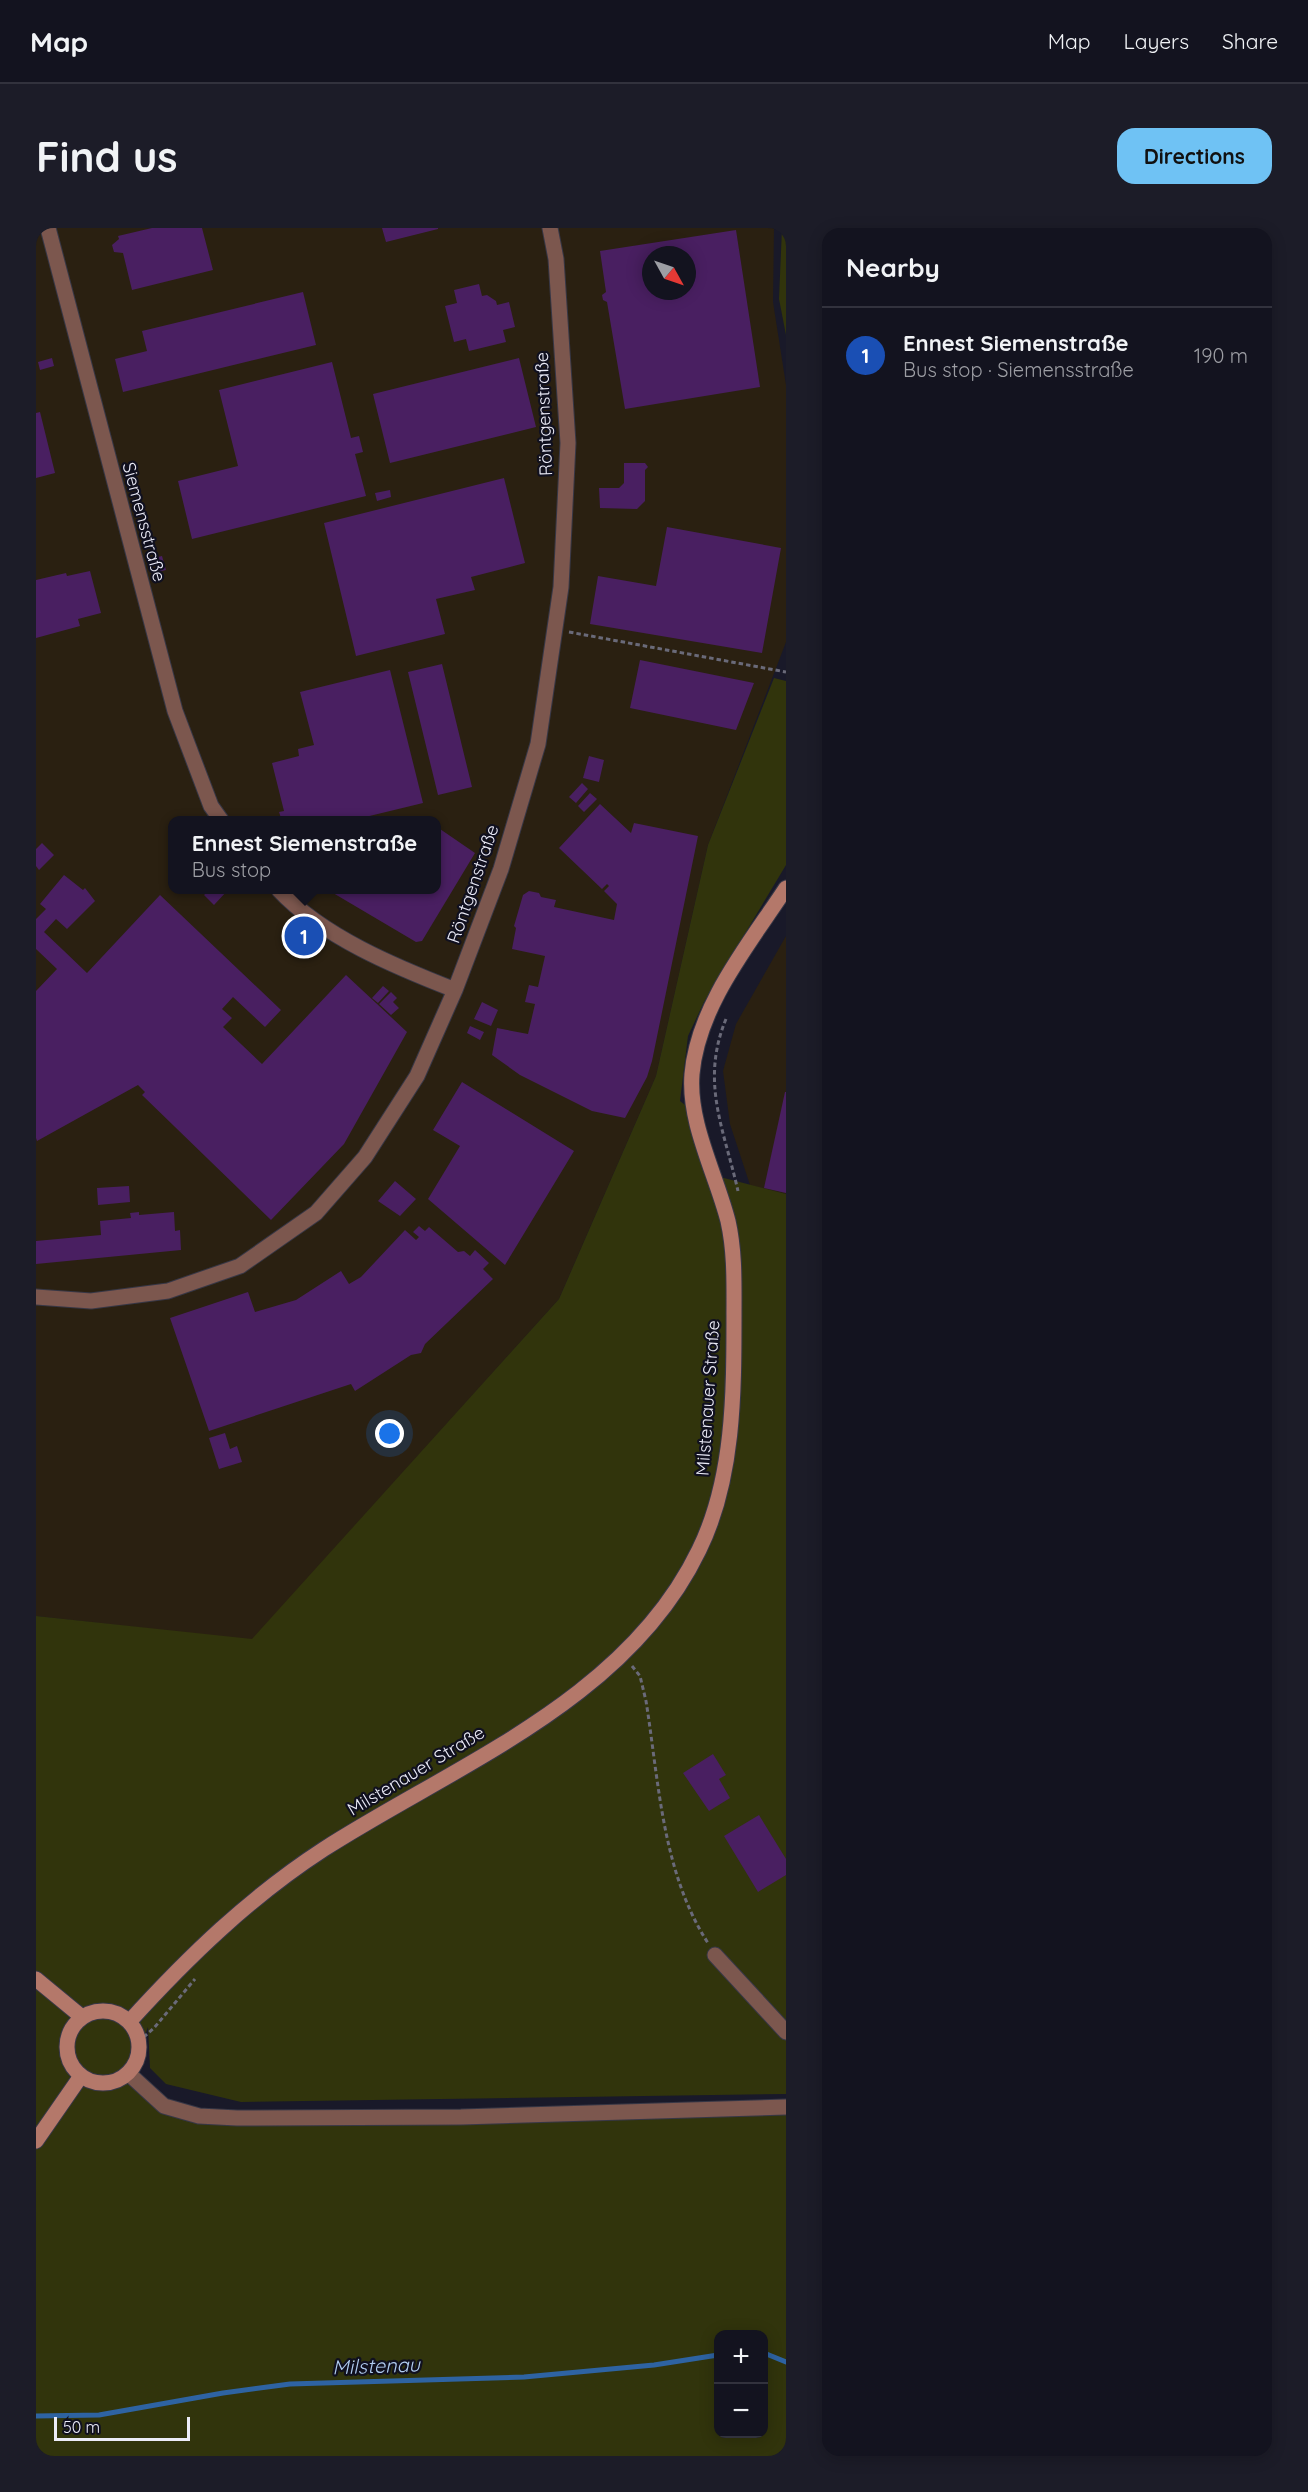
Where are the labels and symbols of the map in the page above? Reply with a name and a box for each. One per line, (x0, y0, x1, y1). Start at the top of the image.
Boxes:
north arrow (642, 246, 696, 300)
street label: Röntgenstraße (530, 352, 557, 476)
street label: Siemensstraße (117, 460, 171, 584)
street label: Röntgenstraße (441, 821, 504, 946)
pin: 1 (284, 914, 324, 958)
street label: Milstenauer Straße (691, 1319, 724, 1476)
your location (375, 1419, 404, 1448)
street label: Milstenauer Straße (343, 1721, 488, 1821)
water label: Milstenau (332, 2351, 422, 2380)
scale bar (54, 2414, 190, 2442)

